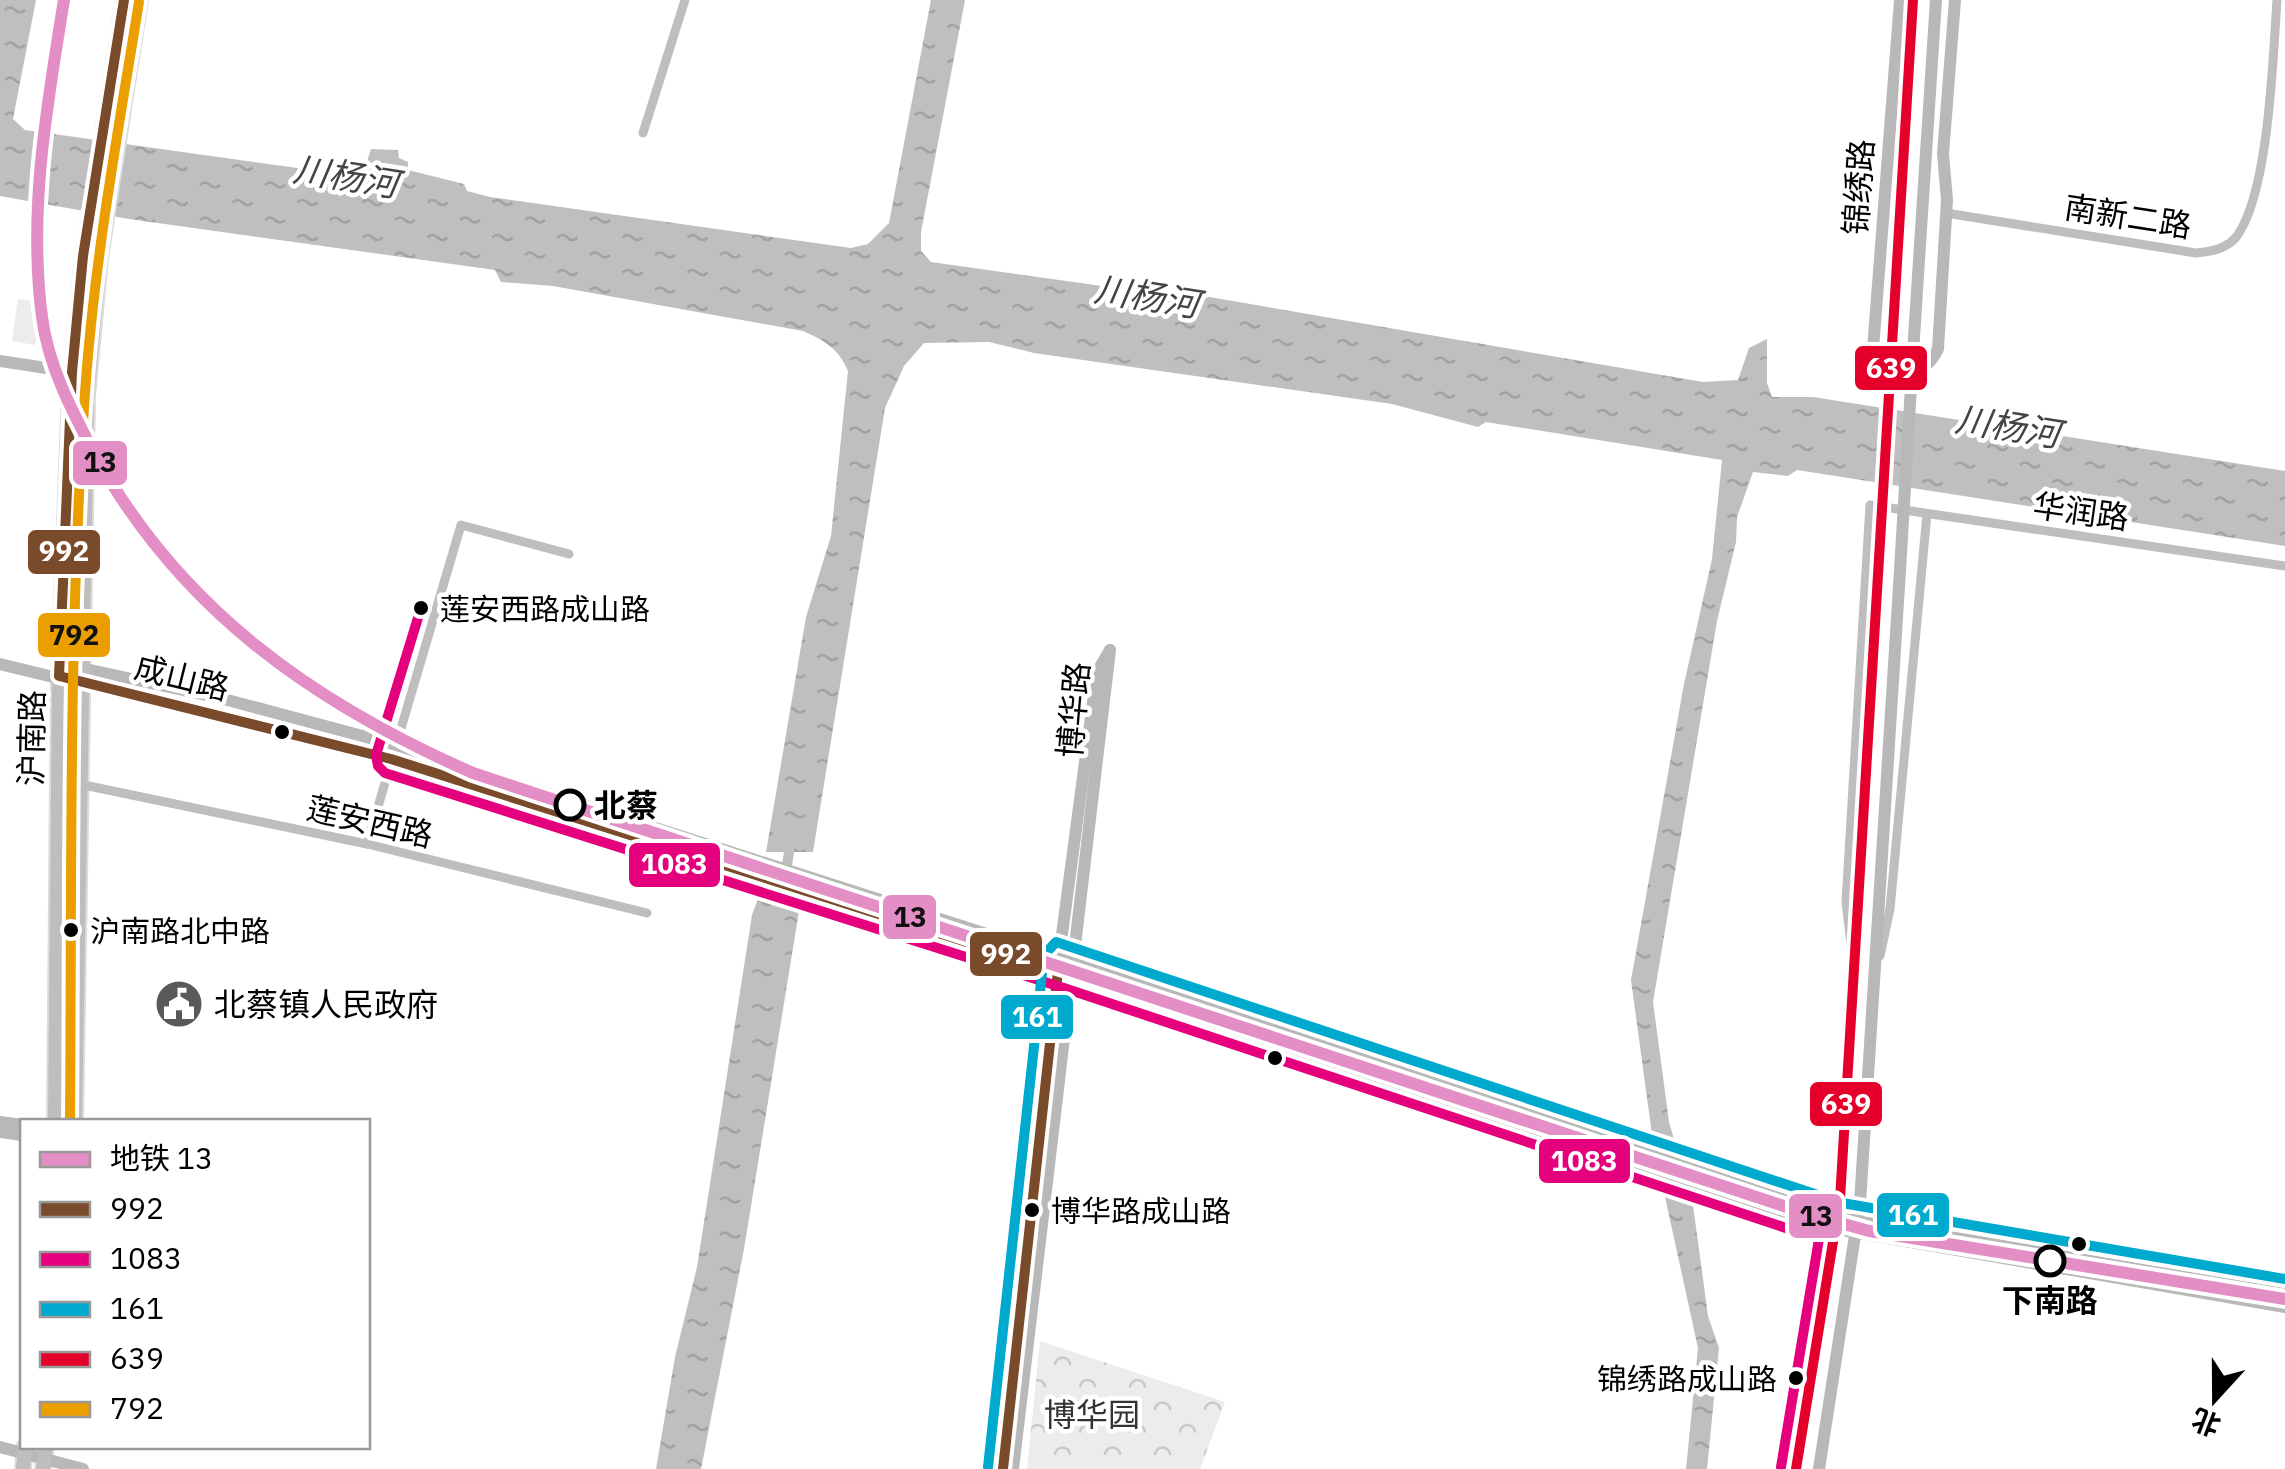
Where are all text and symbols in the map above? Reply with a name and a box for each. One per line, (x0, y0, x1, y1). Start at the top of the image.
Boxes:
street label: 锦绣路 (1834, 138, 1882, 236)
water label: 川杨河 (291, 145, 407, 208)
street label: 南新二路 (2061, 185, 2195, 247)
water label: 川杨河 (1092, 265, 1208, 328)
line badge: 639 (1853, 344, 1929, 392)
text: 639 (1866, 349, 1916, 386)
water label: 川杨河 (1953, 395, 2069, 458)
line badge: 13 (71, 439, 129, 487)
text: 13 (83, 443, 117, 480)
street label: 华润路 (2031, 484, 2131, 538)
line badge: 992 (26, 528, 102, 576)
text: 992 (39, 532, 89, 569)
place label: 莲安西路成山路 (440, 589, 650, 628)
marker: 莲安西路成山路 (411, 598, 431, 618)
line badge: 792 (36, 611, 112, 659)
text: 792 (49, 616, 99, 653)
street label: 成山路 (130, 645, 234, 709)
street label: 博华路 (1048, 660, 1098, 760)
street label: 沪南路 (9, 690, 53, 786)
unlabelled marker (272, 722, 292, 742)
place label: 北蔡 (594, 784, 658, 826)
street label: 莲安西路 (303, 786, 437, 856)
marker: 北蔡 (555, 790, 585, 820)
line badge: 1083 (627, 841, 722, 889)
text: 1083 (640, 845, 708, 882)
line badge: 13 (881, 893, 938, 941)
text: 13 (893, 898, 927, 935)
place label: 沪南路北中路 (90, 911, 270, 950)
marker: 沪南路北中路 (61, 920, 81, 940)
line badge: 992 (968, 930, 1044, 978)
text: 992 (981, 935, 1031, 972)
public building icon: 北蔡镇人民政府 (153, 978, 205, 1030)
place label: 北蔡镇人民政府 (214, 983, 438, 1025)
line badge: 161 (999, 993, 1075, 1041)
text: 161 (1012, 998, 1062, 1035)
unlabelled marker (1265, 1048, 1285, 1068)
line badge: 639 (1808, 1080, 1884, 1128)
text: 639 (1821, 1085, 1871, 1122)
legend (20, 1119, 370, 1449)
line badge: 1083 (1537, 1137, 1632, 1185)
text: 地铁 13 (110, 1138, 213, 1177)
text: 1083 (1550, 1142, 1618, 1179)
text: 992 (110, 1188, 164, 1227)
place label: 博华路成山路 (1051, 1191, 1231, 1230)
line badge: 161 (1875, 1191, 1951, 1239)
line badge: 13 (1787, 1192, 1844, 1240)
text: 161 (1888, 1196, 1938, 1233)
text: 13 (1799, 1197, 1833, 1234)
marker: 博华路成山路 (1022, 1200, 1042, 1220)
unlabelled marker (2069, 1234, 2089, 1254)
text: 1083 (110, 1238, 182, 1277)
marker: 下南路 (2035, 1246, 2065, 1276)
place label: 下南路 (2002, 1279, 2098, 1321)
text: 161 (110, 1288, 164, 1327)
text: 639 (110, 1338, 164, 1377)
north arrow (2165, 1349, 2265, 1449)
place label: 锦绣路成山路 (1597, 1359, 1777, 1398)
marker: 锦绣路成山路 (1786, 1368, 1806, 1388)
text: 792 (110, 1388, 164, 1427)
park label: 博华园 (1044, 1393, 1140, 1435)
text: 北 (2186, 1401, 2226, 1445)

